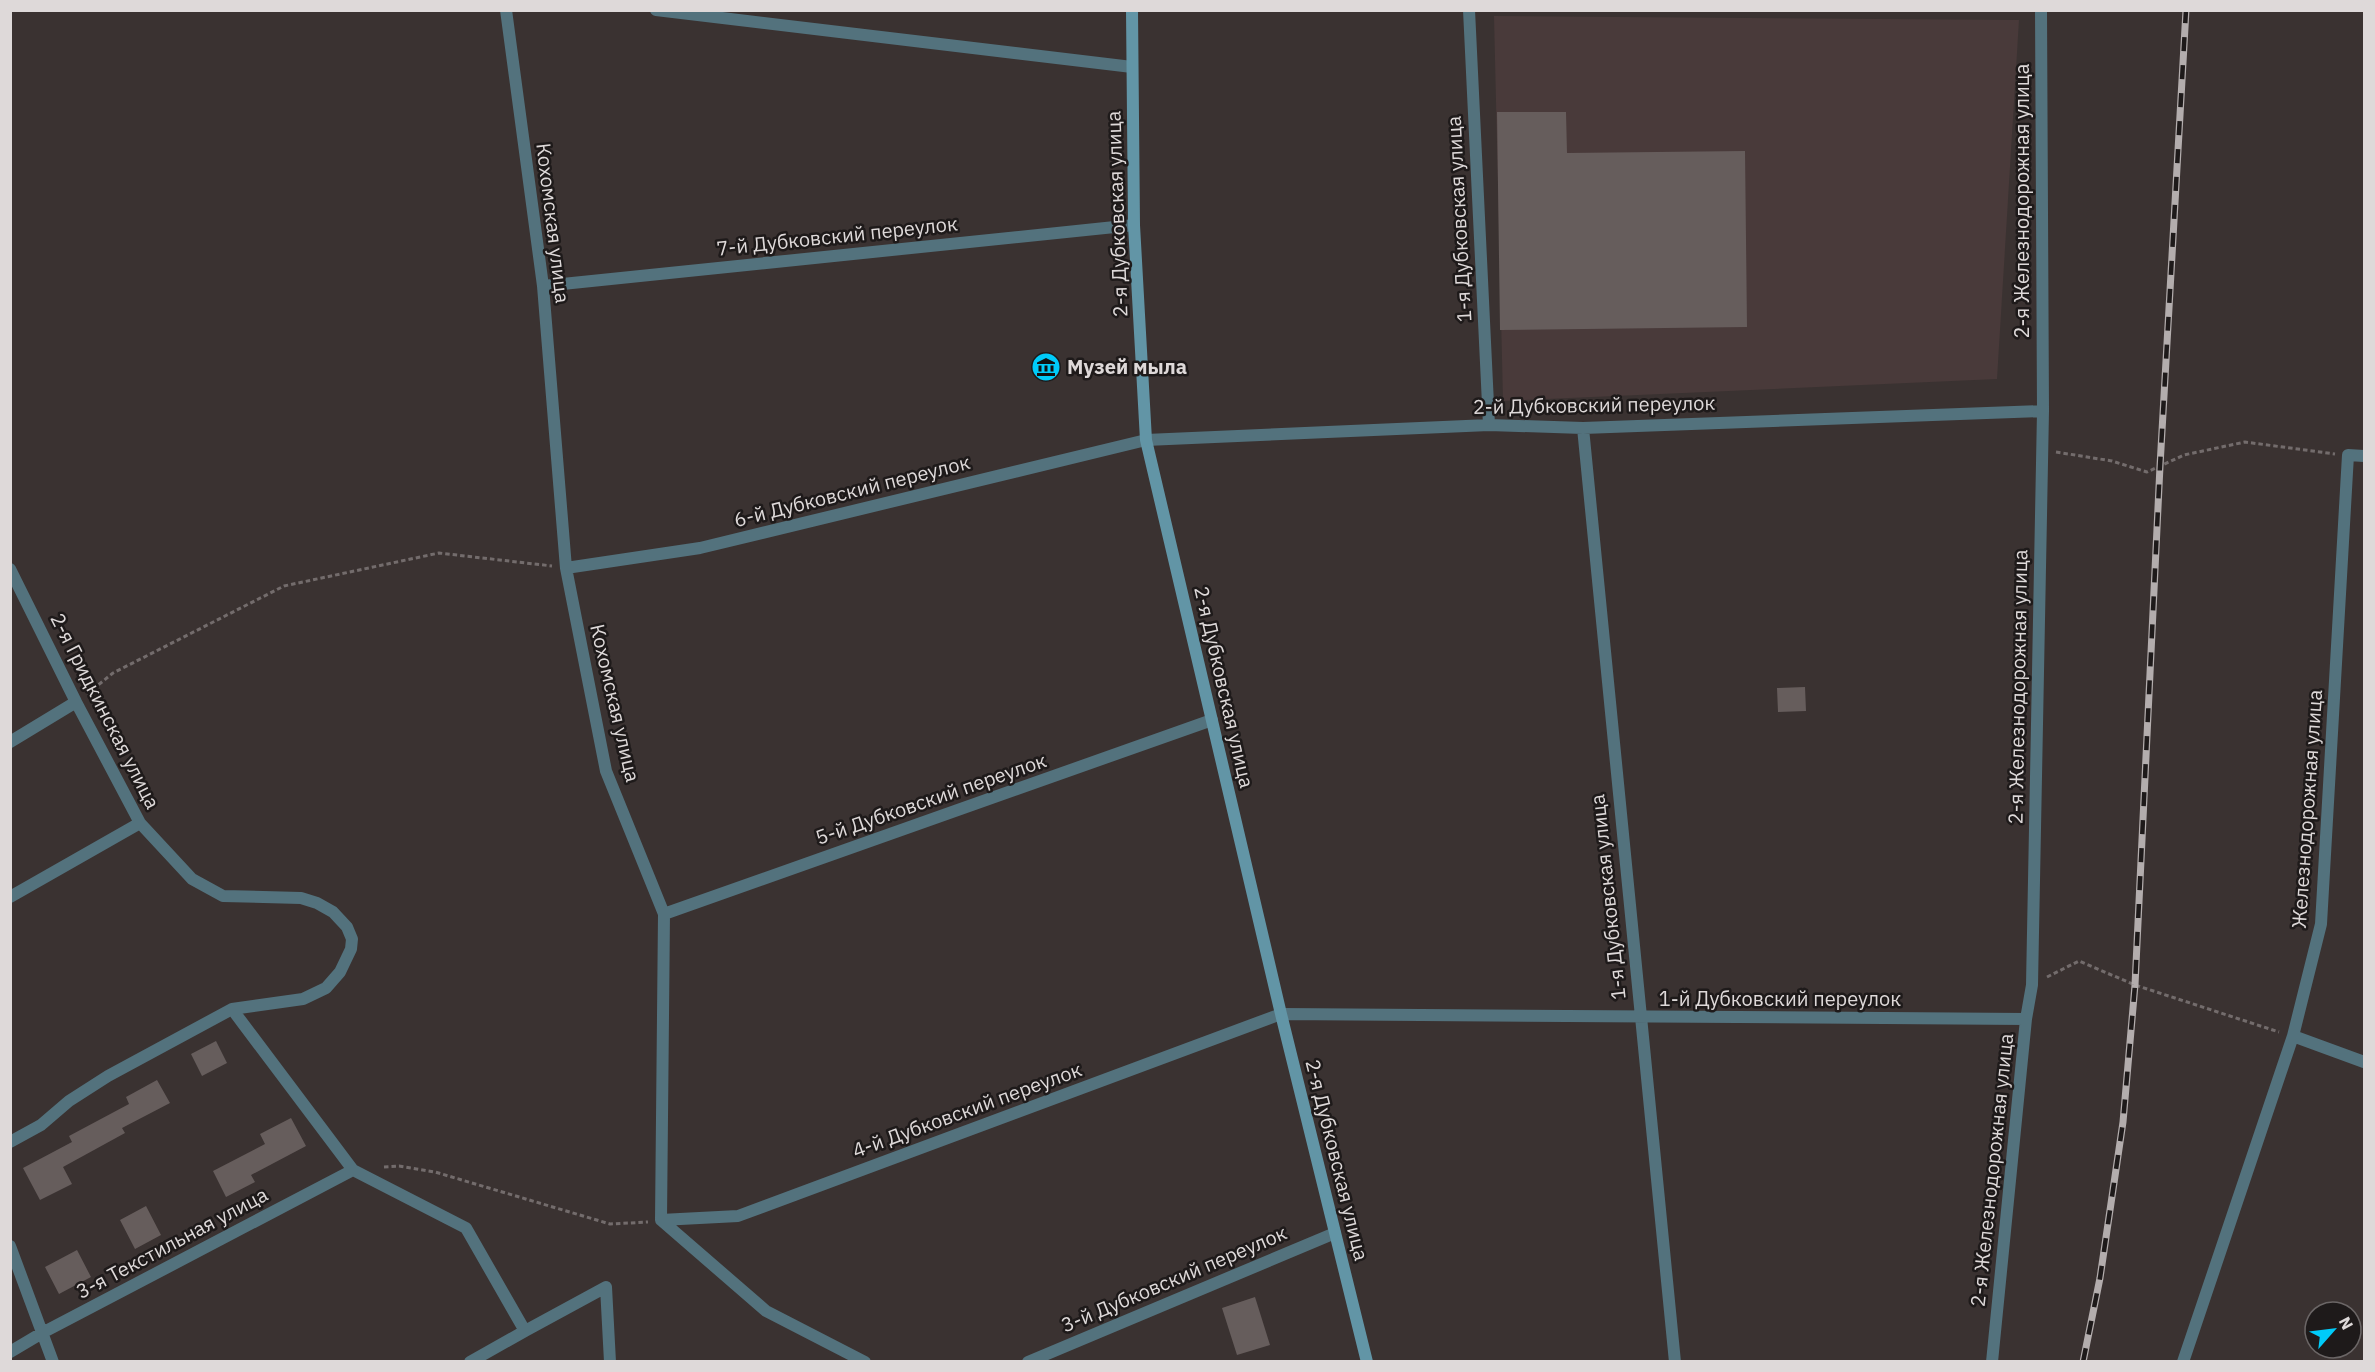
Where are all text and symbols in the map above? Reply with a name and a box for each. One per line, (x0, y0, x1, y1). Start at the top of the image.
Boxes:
street label: 2-я Железнодорожная улица (2008, 63, 2035, 338)
street label: 2-я Дубковская улица (1099, 110, 1134, 318)
street label: 1-я Дубковская улица (1440, 115, 1477, 323)
street label: Кохомская улица (530, 141, 577, 305)
street label: 7-й Дубковский переулок (715, 209, 959, 262)
museum icon: Музей мыла (1030, 351, 1062, 383)
place label: Музей мыла (1067, 353, 1187, 380)
street label: 2-й Дубковский переулок (1473, 389, 1715, 420)
street label: 6-й Дубковский переулок (731, 448, 973, 533)
street label: 2-я Железнодорожная улица (2002, 549, 2033, 825)
street label: 2-я Дубковская улица (1188, 583, 1261, 791)
street label: 2-я Гридкинская улица (44, 608, 167, 814)
street label: Кохомская улица (584, 621, 647, 785)
street label: Железнодорожная улица (2285, 688, 2328, 929)
street label: 5-й Дубковский переулок (812, 746, 1050, 851)
street label: 1-я Дубковская улица (1583, 793, 1632, 1001)
street label: 1-й Дубковский переулок (1659, 985, 1901, 1012)
street label: 2-я Железнодорожная улица (1964, 1032, 2019, 1308)
street label: 4-й Дубковский переулок (848, 1055, 1085, 1164)
street label: 2-я Дубковская улица (1299, 1056, 1376, 1264)
street label: 3-я Текстильная улица (71, 1180, 273, 1305)
street label: 3-й Дубковский переулок (1057, 1219, 1291, 1338)
north arrow (2303, 1300, 2363, 1360)
text: N (2335, 1313, 2358, 1333)

